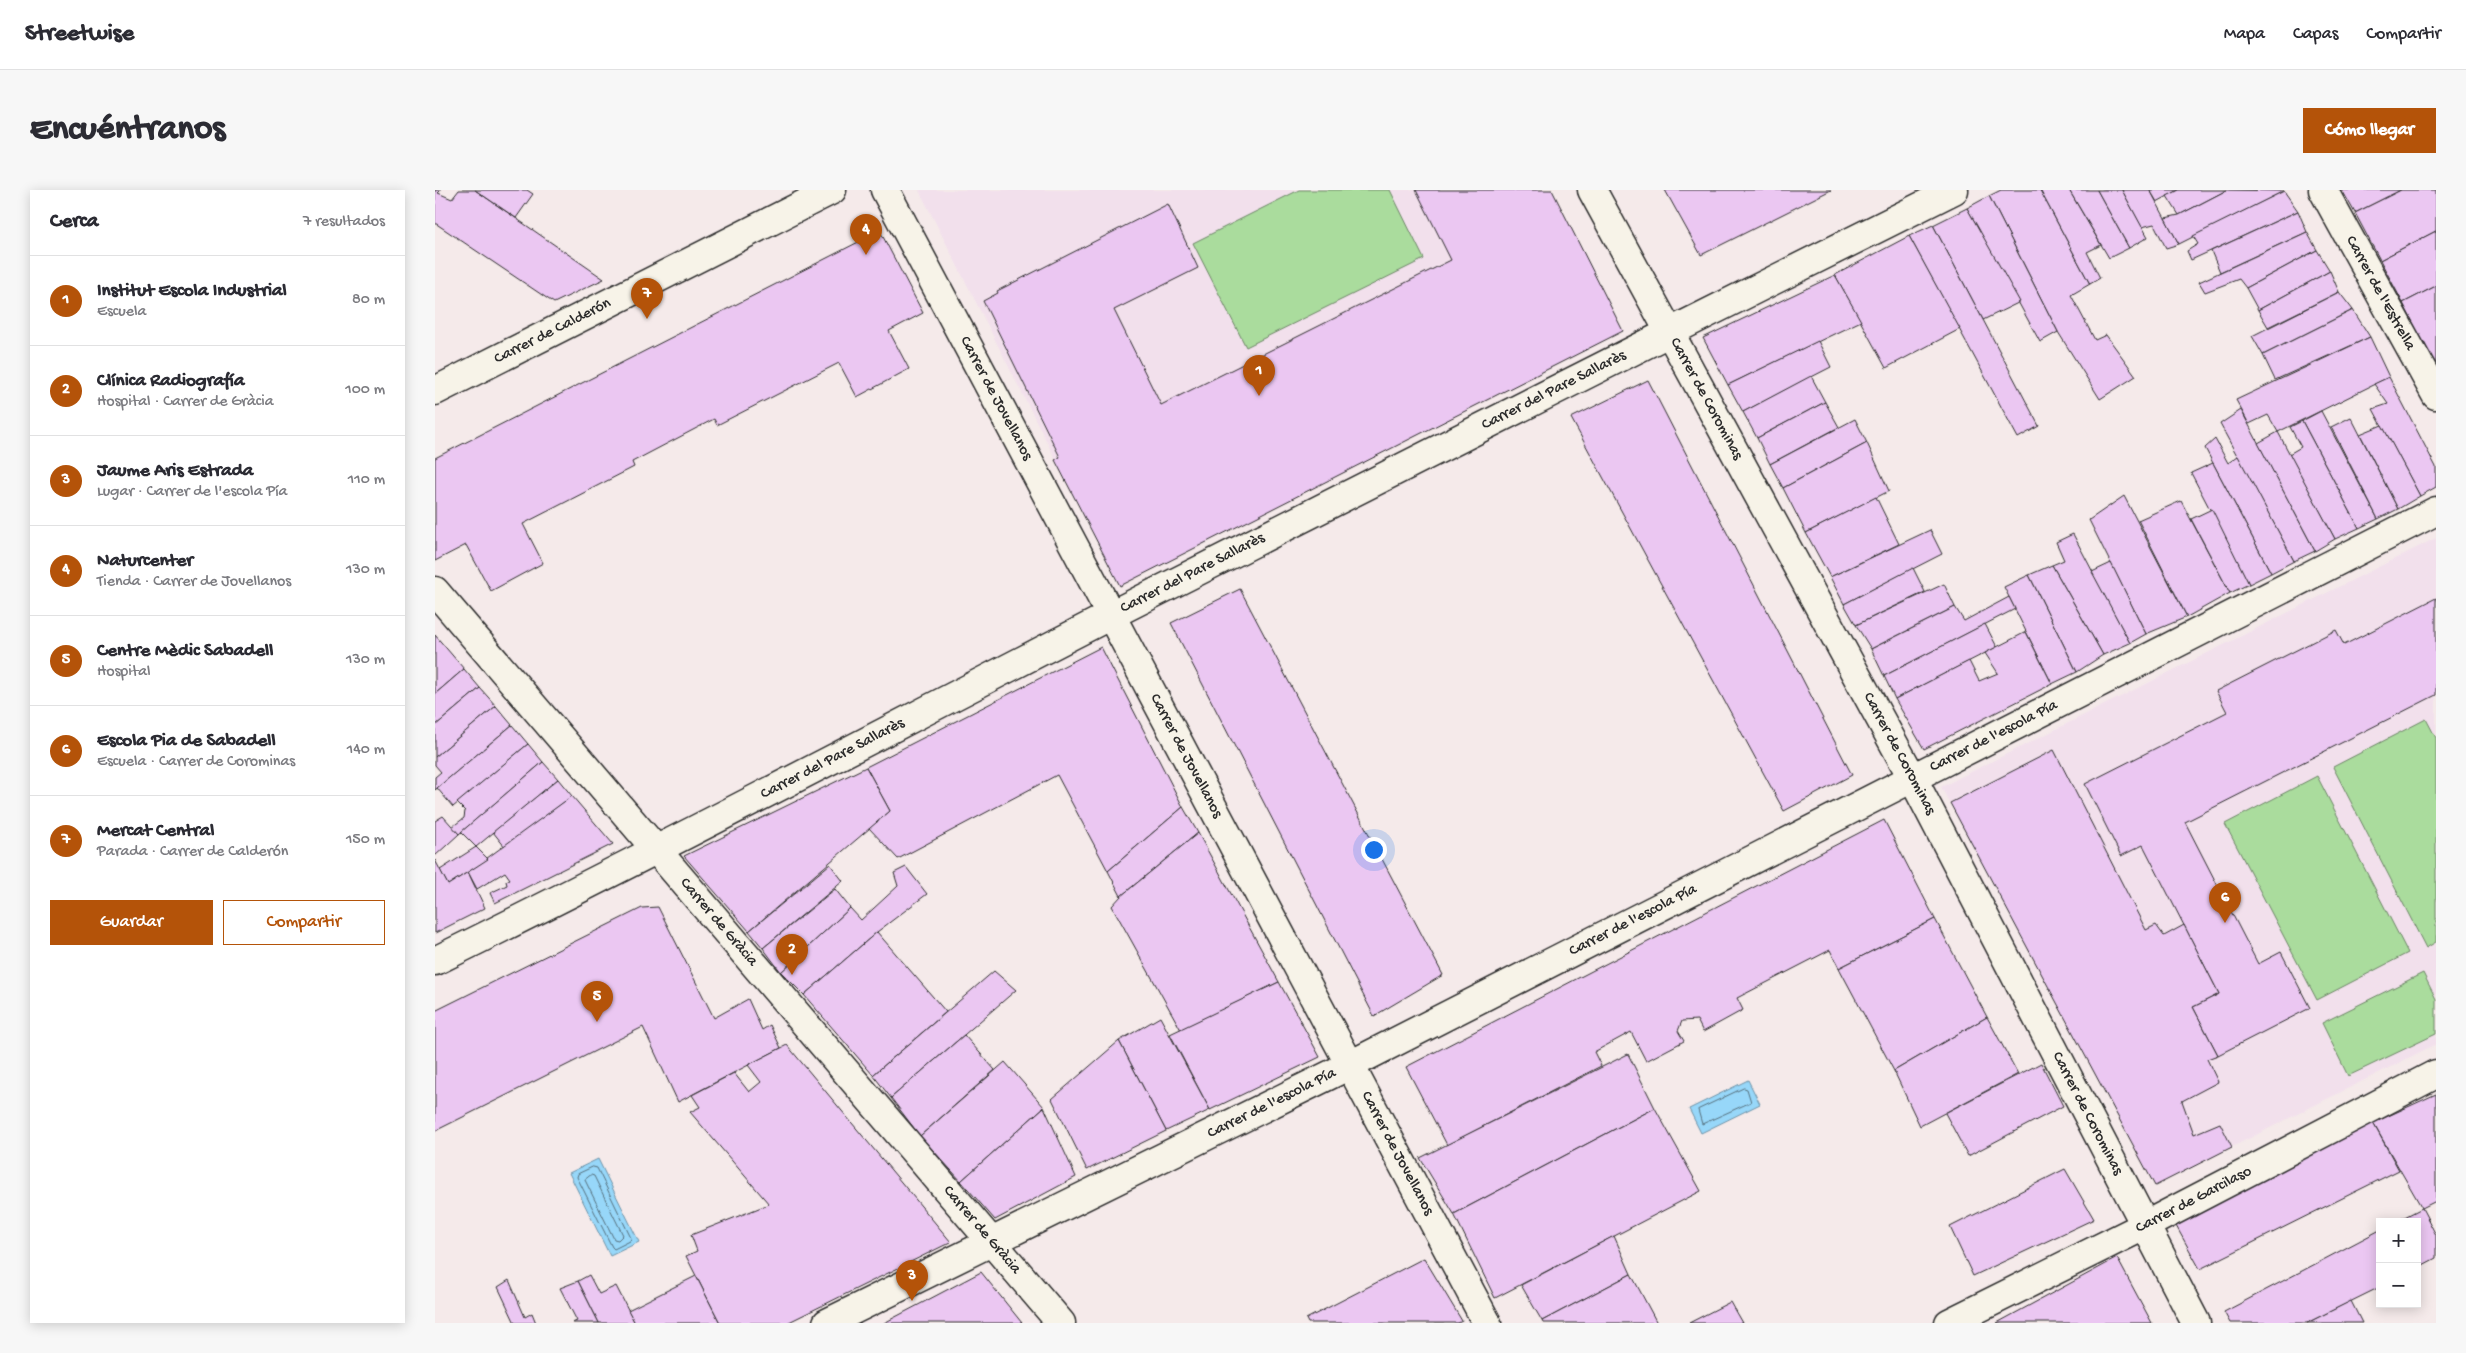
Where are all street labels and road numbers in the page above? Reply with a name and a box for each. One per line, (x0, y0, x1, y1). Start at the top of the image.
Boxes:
street label: Carrer de l'Estrella (2341, 233, 2420, 355)
street label: Carrer de Calderón (491, 294, 615, 369)
street label: Carrer de Jovellanos (955, 333, 1037, 465)
street label: Carrer de Corominas (1665, 335, 1747, 464)
street label: Carrer del Pare Sallarès (1479, 346, 1630, 435)
street label: Carrer del Pare Sallarès (1117, 528, 1269, 618)
street label: Carrer de Corominas (1858, 689, 1940, 819)
street label: Carrer de Jovellanos (1145, 691, 1227, 822)
street label: Carrer de l'escola Pía (1927, 696, 2062, 777)
street label: Carrer del Pare Sallarès (758, 713, 909, 804)
street label: Carrer de Gràcia (675, 874, 762, 971)
street label: Carrer de l'escola Pía (1566, 880, 1701, 961)
street label: Carrer de Corominas (2047, 1049, 2127, 1179)
street label: Carrer de l'escola Pía (1204, 1063, 1340, 1143)
street label: Carrer de Jovellanos (1356, 1088, 1438, 1220)
street label: Carrer de Garcilaso (2133, 1162, 2255, 1238)
street label: Carrer de Gràcia (938, 1182, 1025, 1279)

